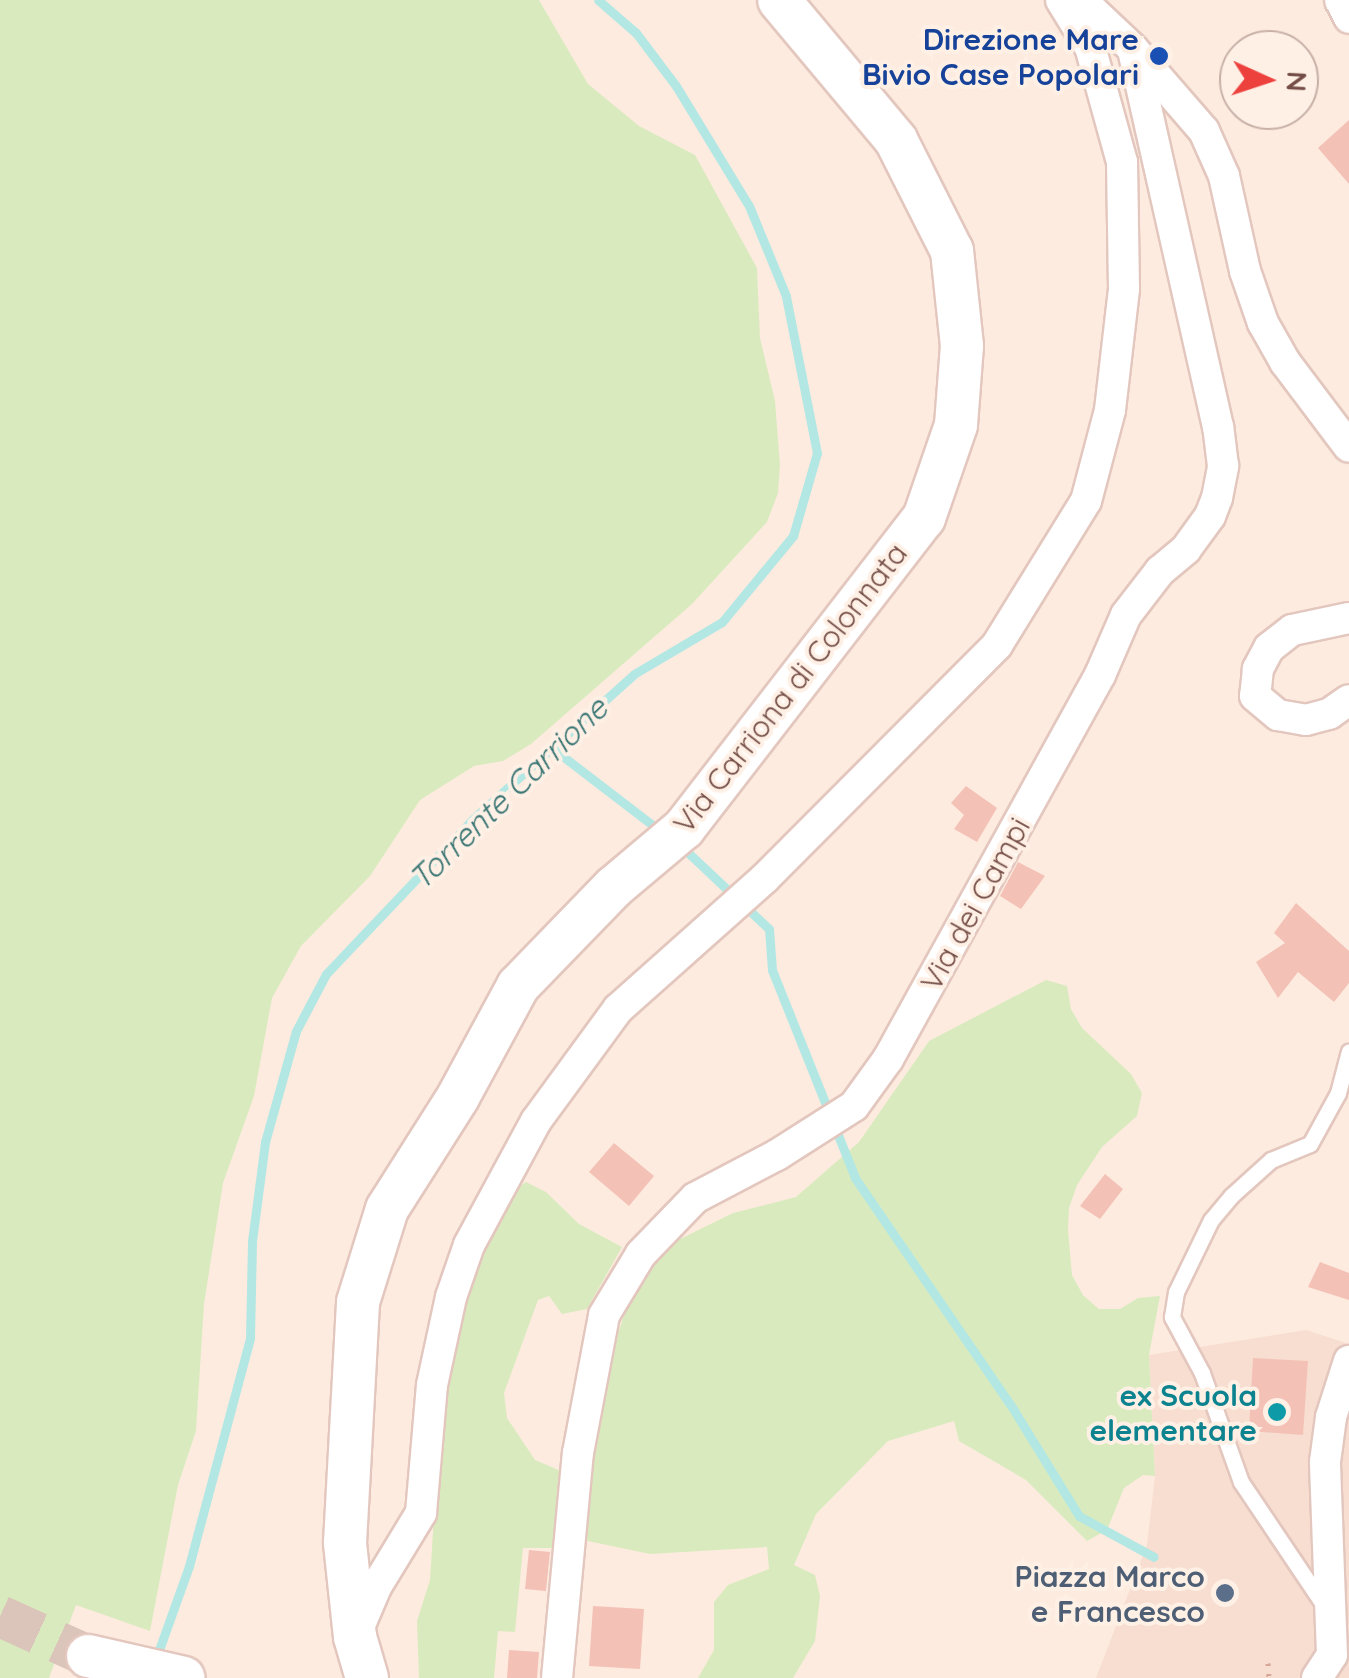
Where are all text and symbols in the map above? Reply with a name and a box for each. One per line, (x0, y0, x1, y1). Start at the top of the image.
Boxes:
place label: Direzione Mare Bivio Case Popolari (862, 21, 1139, 92)
north arrow (1219, 30, 1319, 130)
marker: Direzione Mare Bivio Case Popolari (1148, 45, 1170, 67)
text: N (1279, 70, 1315, 93)
street label: Via Carriona di Colonnata (666, 536, 914, 840)
water label: Torrente Carrione (401, 689, 615, 897)
street label: Via dei Campi (913, 811, 1037, 997)
place label: ex Scuola elementare (1089, 1377, 1257, 1448)
marker: ex Scuola elementare (1266, 1401, 1288, 1423)
place label: Piazza Marco e Francesco (1015, 1558, 1205, 1628)
marker: Piazza Marco e Francesco (1214, 1582, 1236, 1604)

